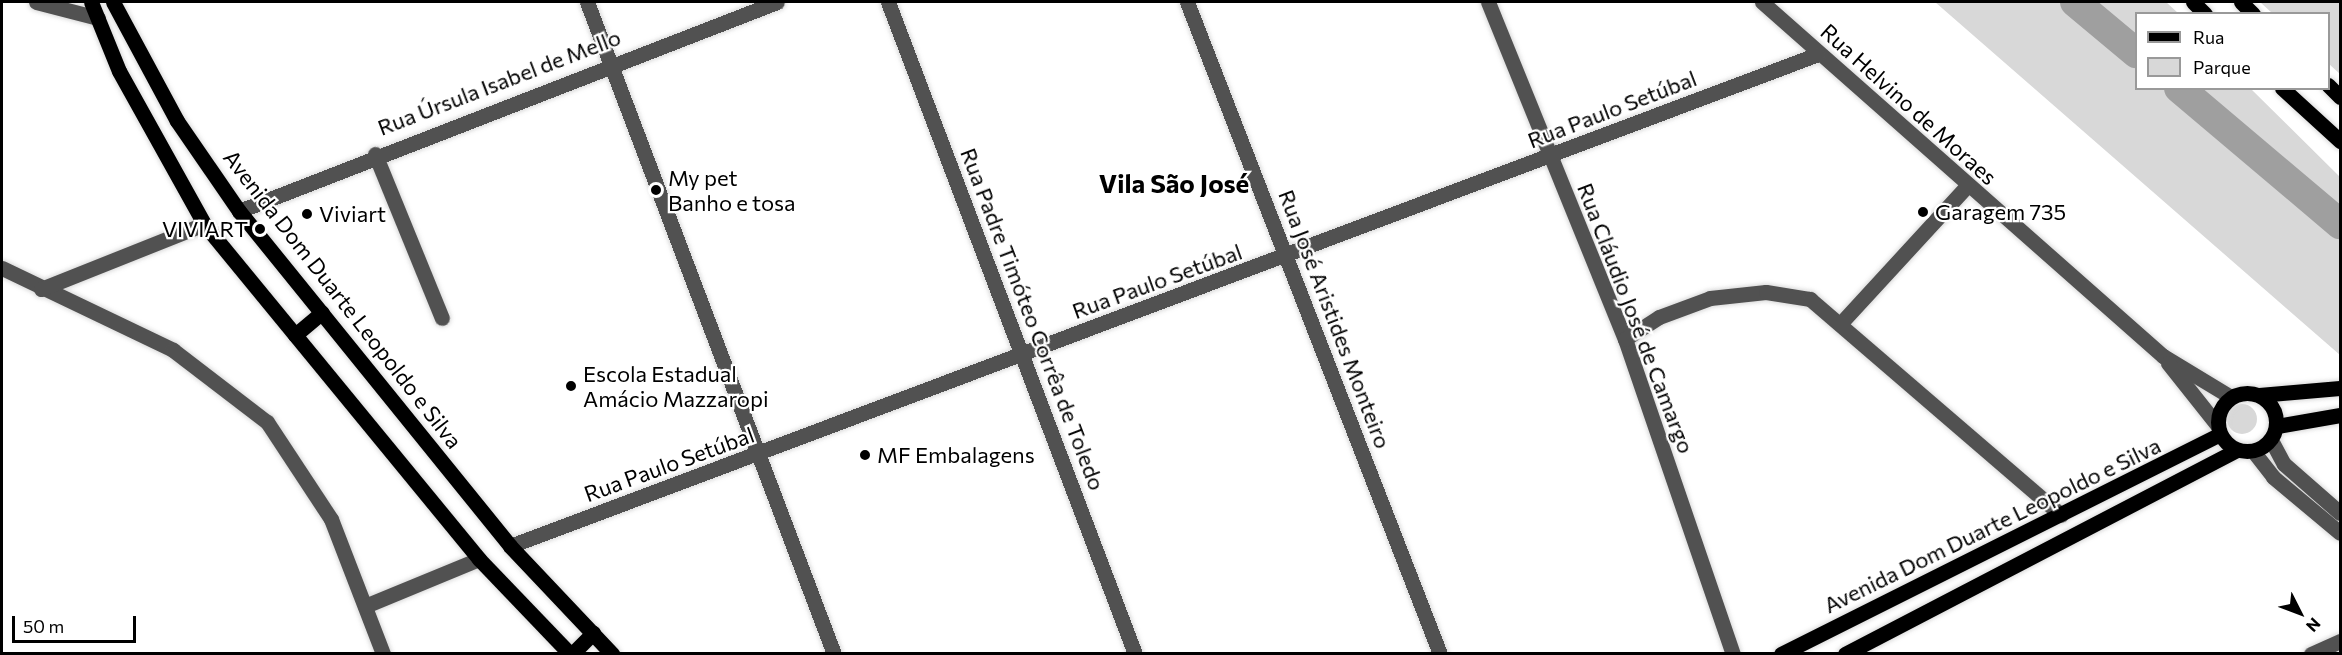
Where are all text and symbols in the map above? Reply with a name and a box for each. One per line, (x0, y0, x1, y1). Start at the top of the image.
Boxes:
legend (2135, 12, 2330, 90)
street label: Rua Helvino de Moraes (1816, 18, 2002, 190)
street label: Rua Úrsula Isabel de Mello (374, 23, 624, 141)
text: Rua (2193, 26, 2224, 48)
text: Parque (2193, 56, 2251, 78)
street label: Rua Paulo Setúbal (1524, 65, 1700, 153)
street label: Rua Padre Timóteo Corrêa de Toledo (955, 144, 1111, 494)
street label: Avenida Dom Duarte Leopoldo e Silva (218, 145, 468, 453)
place label: My pet Banho e tosa (668, 164, 795, 216)
district label: Vila São José (1099, 167, 1249, 199)
street label: Rua Cláudio José de Camargo (1572, 179, 1700, 457)
marker: My pet Banho e tosa (649, 183, 663, 197)
street label: Rua José Aristides Monteiro (1273, 186, 1397, 452)
place label: Garagem 735 (1935, 199, 2066, 225)
place label: Viviart (319, 201, 386, 227)
marker: Garagem 735 (1916, 205, 1930, 219)
marker: Viviart (300, 207, 314, 221)
place label: VIVIART (162, 216, 248, 242)
marker: VIVIART (253, 222, 267, 236)
street label: Rua Paulo Setúbal (1068, 238, 1246, 324)
place label: Escola Estadual Amácio Mazzaropi (583, 360, 769, 412)
marker: Escola Estadual Amácio Mazzaropi (564, 379, 578, 393)
street label: Rua Paulo Setúbal (580, 421, 758, 507)
street label: Avenida Dom Duarte Leopoldo e Silva (1819, 432, 2165, 618)
place label: MF Embalagens (877, 442, 1035, 468)
marker: MF Embalagens (858, 448, 872, 462)
north arrow (2270, 583, 2330, 643)
scale bar (15, 604, 140, 642)
text: 50 m (23, 615, 64, 637)
text: N (2303, 615, 2325, 636)

